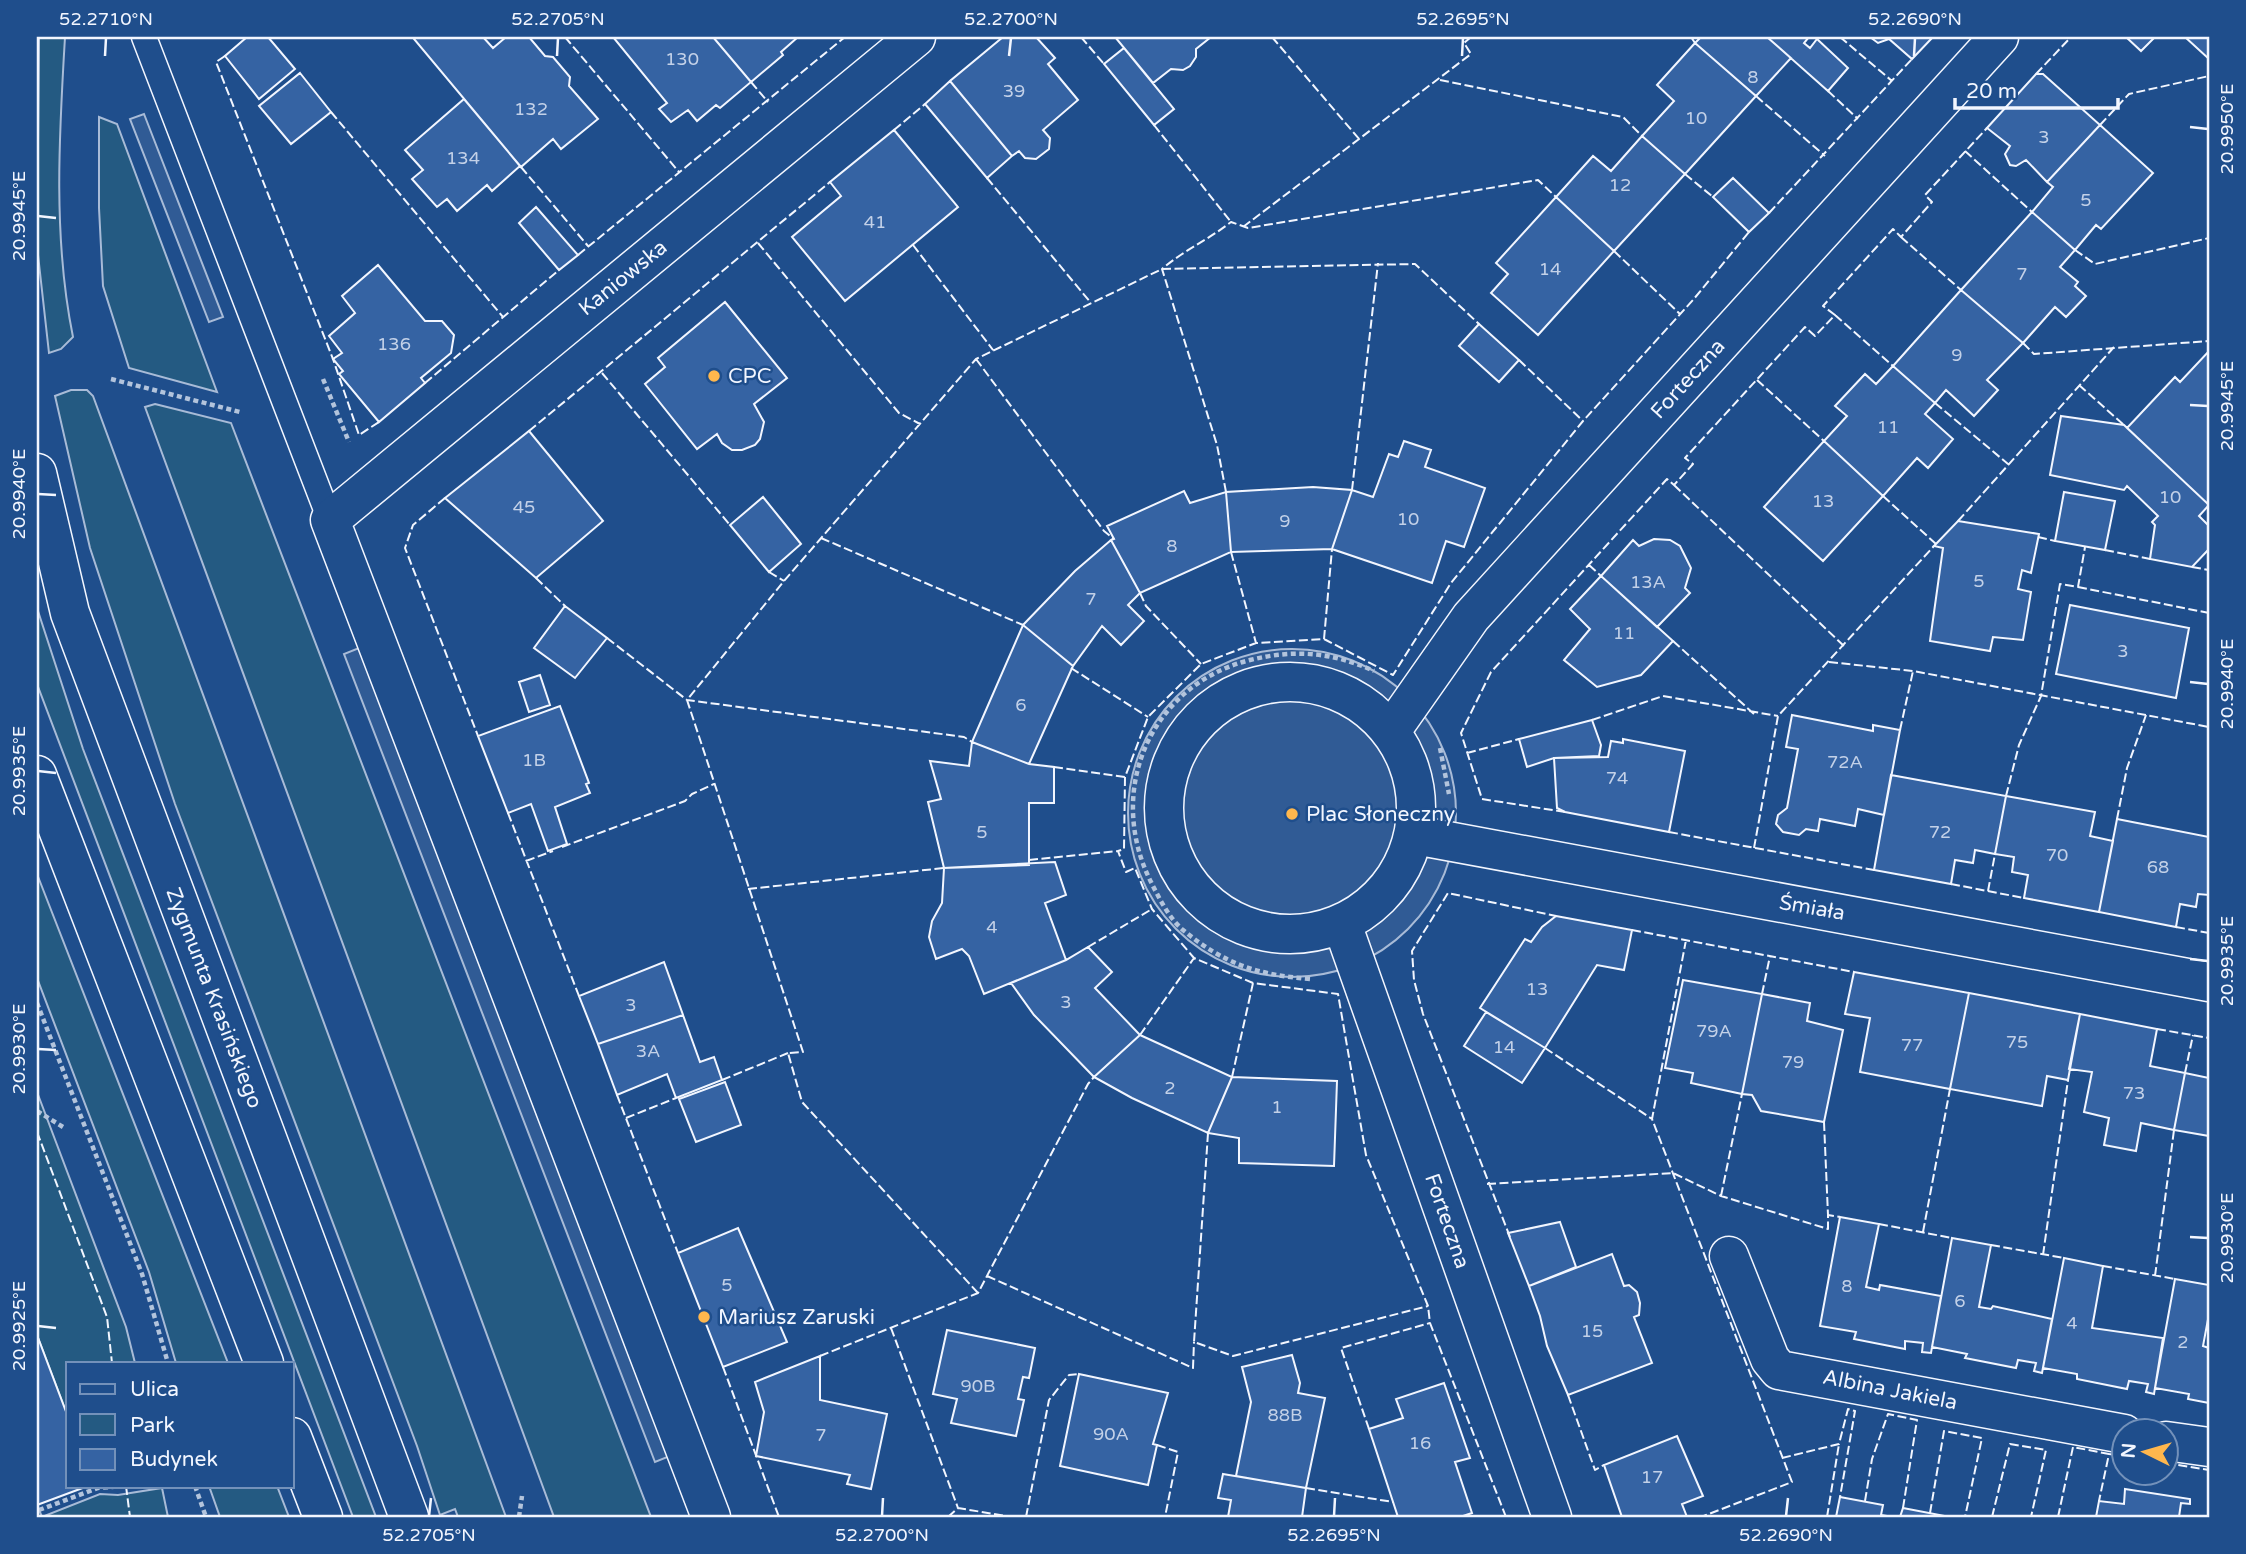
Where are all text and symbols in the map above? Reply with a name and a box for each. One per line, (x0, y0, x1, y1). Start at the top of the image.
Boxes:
text: 52.2710°N (59, 8, 153, 30)
text: 52.2705°N (511, 8, 605, 30)
text: 52.2700°N (964, 8, 1058, 30)
text: 52.2695°N (1416, 8, 1510, 30)
text: 52.2690°N (1868, 8, 1962, 30)
house number: 130 (665, 48, 699, 70)
house number: 8 (1747, 66, 1759, 88)
scale bar (1955, 66, 2118, 110)
text: 20 m (1966, 79, 2017, 104)
house number: 39 (1003, 80, 1025, 102)
text: 20.9950°E (2216, 84, 2238, 174)
house number: 132 (514, 98, 548, 120)
house number: 10 (1685, 107, 1707, 129)
house number: 3 (2038, 126, 2050, 148)
house number: 134 (446, 147, 480, 169)
text: 20.9945°E (8, 171, 30, 261)
house number: 12 (1609, 174, 1631, 196)
house number: 5 (2080, 189, 2092, 211)
house number: 41 (864, 211, 886, 233)
street label: Kaniowska (574, 235, 672, 321)
house number: 14 (1539, 258, 1561, 280)
house number: 7 (2016, 263, 2028, 285)
house number: 136 (377, 333, 411, 355)
street label: Forteczna (1646, 334, 1730, 424)
house number: 9 (1951, 344, 1963, 366)
text: 20.9945°E (2216, 361, 2238, 451)
place label: CPC (728, 364, 771, 389)
marker: CPC (706, 368, 722, 384)
house number: 11 (1877, 416, 1899, 438)
text: 20.9940°E (8, 449, 30, 539)
house number: 10 (2159, 486, 2181, 508)
house number: 13 (1812, 490, 1834, 512)
house number: 45 (513, 496, 535, 518)
house number: 10 (1397, 508, 1419, 530)
house number: 9 (1279, 510, 1291, 532)
house number: 8 (1166, 535, 1178, 557)
house number: 5 (1973, 570, 1985, 592)
house number: 13A (1630, 571, 1666, 593)
house number: 7 (1085, 588, 1097, 610)
house number: 11 (1613, 622, 1635, 644)
text: 20.9940°E (2216, 639, 2238, 729)
house number: 3 (2117, 640, 2129, 662)
house number: 6 (1015, 694, 1027, 716)
text: 20.9935°E (8, 726, 30, 816)
house number: 1B (522, 749, 546, 771)
house number: 72A (1827, 751, 1863, 773)
house number: 74 (1606, 767, 1628, 789)
place label: Plac Słoneczny (1306, 802, 1455, 827)
marker: Plac Słoneczny (1284, 806, 1300, 822)
house number: 5 (976, 821, 988, 843)
house number: 72 (1929, 821, 1951, 843)
house number: 70 (2046, 844, 2068, 866)
house number: 68 (2147, 856, 2169, 878)
street label: Zygmunta Krasińskiego (160, 884, 268, 1112)
street label: Śmiała (1777, 890, 1847, 926)
house number: 4 (986, 916, 998, 938)
text: 20.9935°E (2216, 916, 2238, 1006)
house number: 13 (1526, 978, 1548, 1000)
house number: 3 (1060, 991, 1072, 1013)
house number: 3 (625, 994, 637, 1016)
text: 20.9930°E (8, 1004, 30, 1094)
house number: 79A (1696, 1020, 1732, 1042)
house number: 75 (2006, 1031, 2028, 1053)
house number: 77 (1901, 1034, 1923, 1056)
house number: 14 (1493, 1036, 1515, 1058)
house number: 3A (636, 1040, 660, 1062)
house number: 79 (1782, 1051, 1804, 1073)
house number: 2 (1164, 1077, 1176, 1099)
house number: 73 (2123, 1082, 2145, 1104)
house number: 1 (1271, 1096, 1283, 1118)
street label: Forteczna (1419, 1170, 1475, 1272)
text: 20.9930°E (2216, 1193, 2238, 1283)
house number: 5 (721, 1274, 733, 1296)
house number: 8 (1841, 1275, 1853, 1297)
text: 20.9925°E (8, 1281, 30, 1371)
house number: 6 (1954, 1290, 1966, 1312)
place label: Mariusz Zaruski (718, 1305, 875, 1330)
marker: Mariusz Zaruski (696, 1309, 712, 1325)
house number: 4 (2066, 1312, 2078, 1334)
house number: 15 (1581, 1320, 1603, 1342)
house number: 2 (2177, 1331, 2189, 1353)
legend (66, 1362, 294, 1488)
street label: Albina Jakiela (1821, 1365, 1959, 1415)
house number: 90B (960, 1375, 996, 1397)
text: Ulica (130, 1377, 179, 1402)
house number: 88B (1267, 1404, 1303, 1426)
text: Park (130, 1413, 175, 1438)
north arrow (2110, 1418, 2180, 1488)
house number: 90A (1093, 1423, 1129, 1445)
house number: 7 (815, 1424, 827, 1446)
house number: 16 (1409, 1432, 1431, 1454)
text: N (2117, 1442, 2141, 1459)
text: Budynek (130, 1447, 218, 1472)
house number: 17 (1641, 1466, 1663, 1488)
text: 52.2705°N (382, 1524, 476, 1546)
text: 52.2700°N (835, 1524, 929, 1546)
text: 52.2695°N (1287, 1524, 1381, 1546)
text: 52.2690°N (1739, 1524, 1833, 1546)

